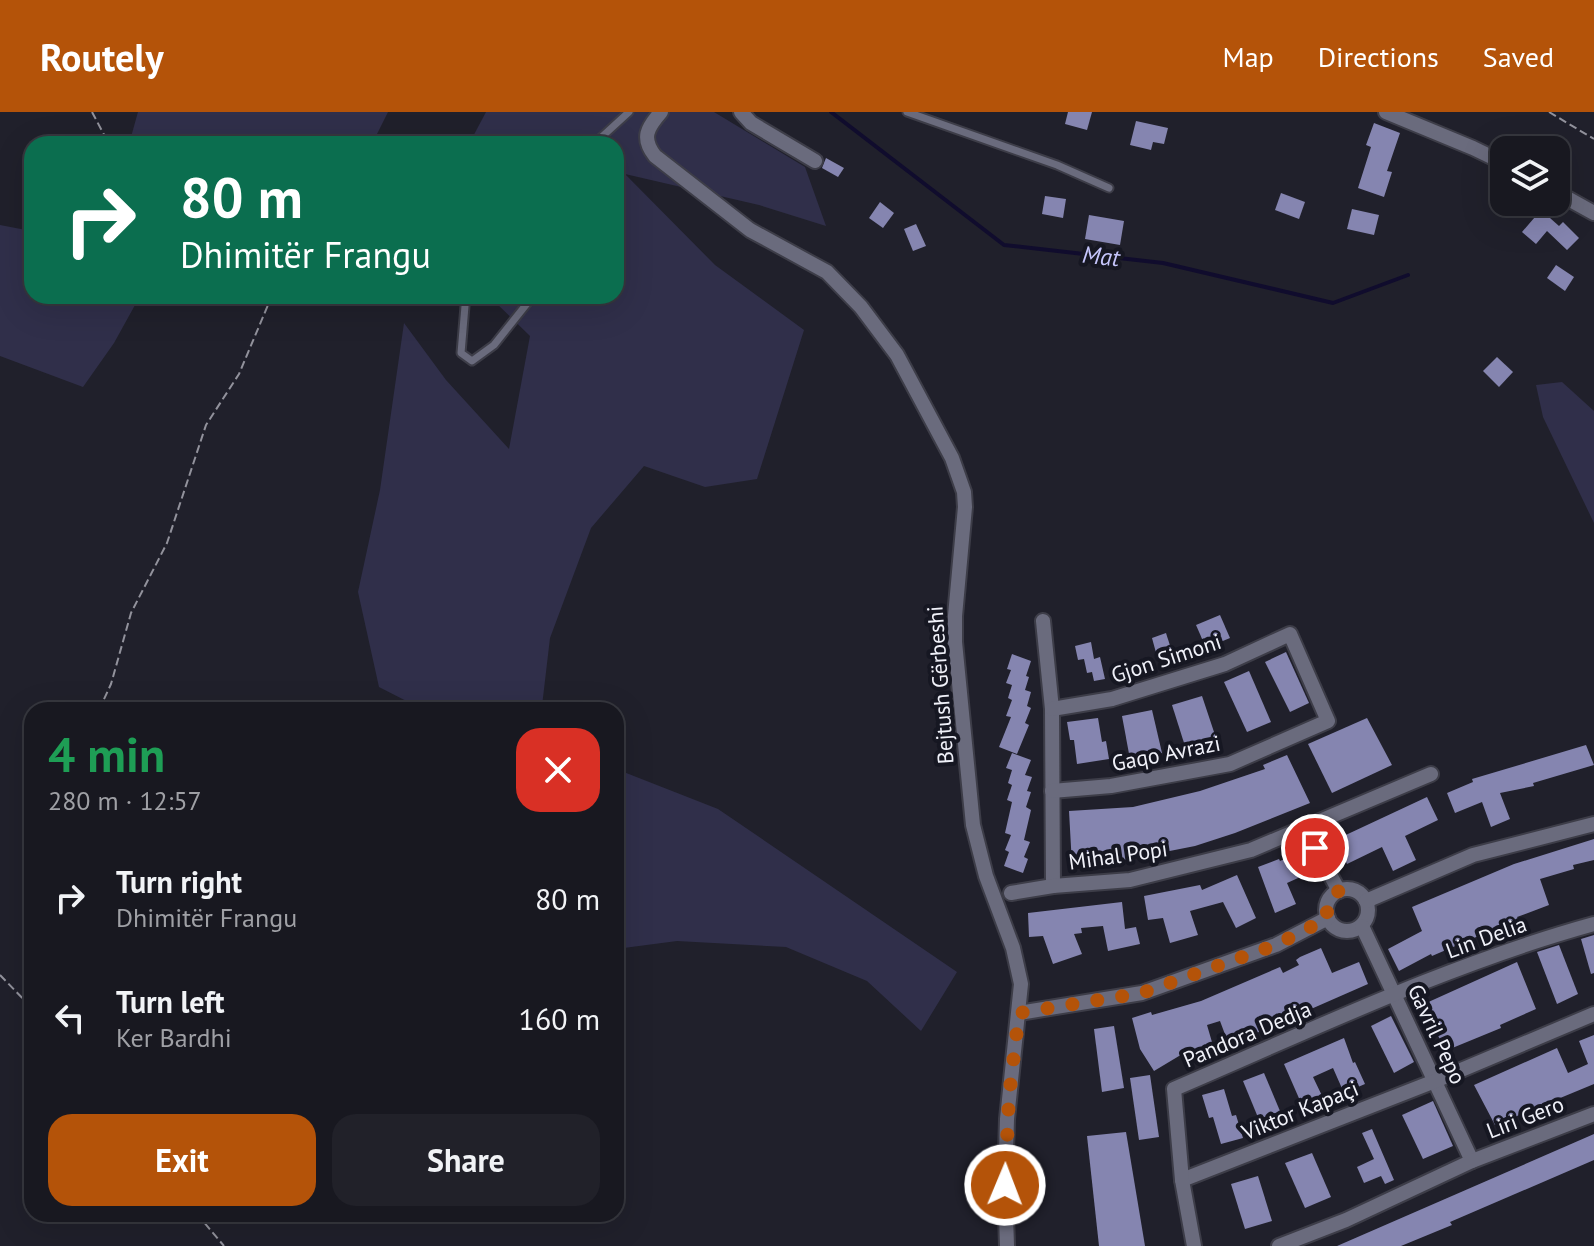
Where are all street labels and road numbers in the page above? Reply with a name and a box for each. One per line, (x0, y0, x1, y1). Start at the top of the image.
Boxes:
street label: Bejtush Gërbeshi (920, 605, 960, 765)
street label: Gjon Simoni (1107, 627, 1225, 689)
street label: Gaqo Avrazi (1109, 729, 1223, 777)
street label: Mihal Popi (1067, 834, 1169, 876)
street label: Lin Delia (1442, 909, 1530, 965)
street label: Gavril Pepo (1402, 980, 1472, 1088)
street label: Pandora Dedja (1179, 994, 1315, 1074)
street label: Viktor Kapaçi (1237, 1074, 1363, 1147)
street label: Liri Gero (1482, 1090, 1568, 1144)

